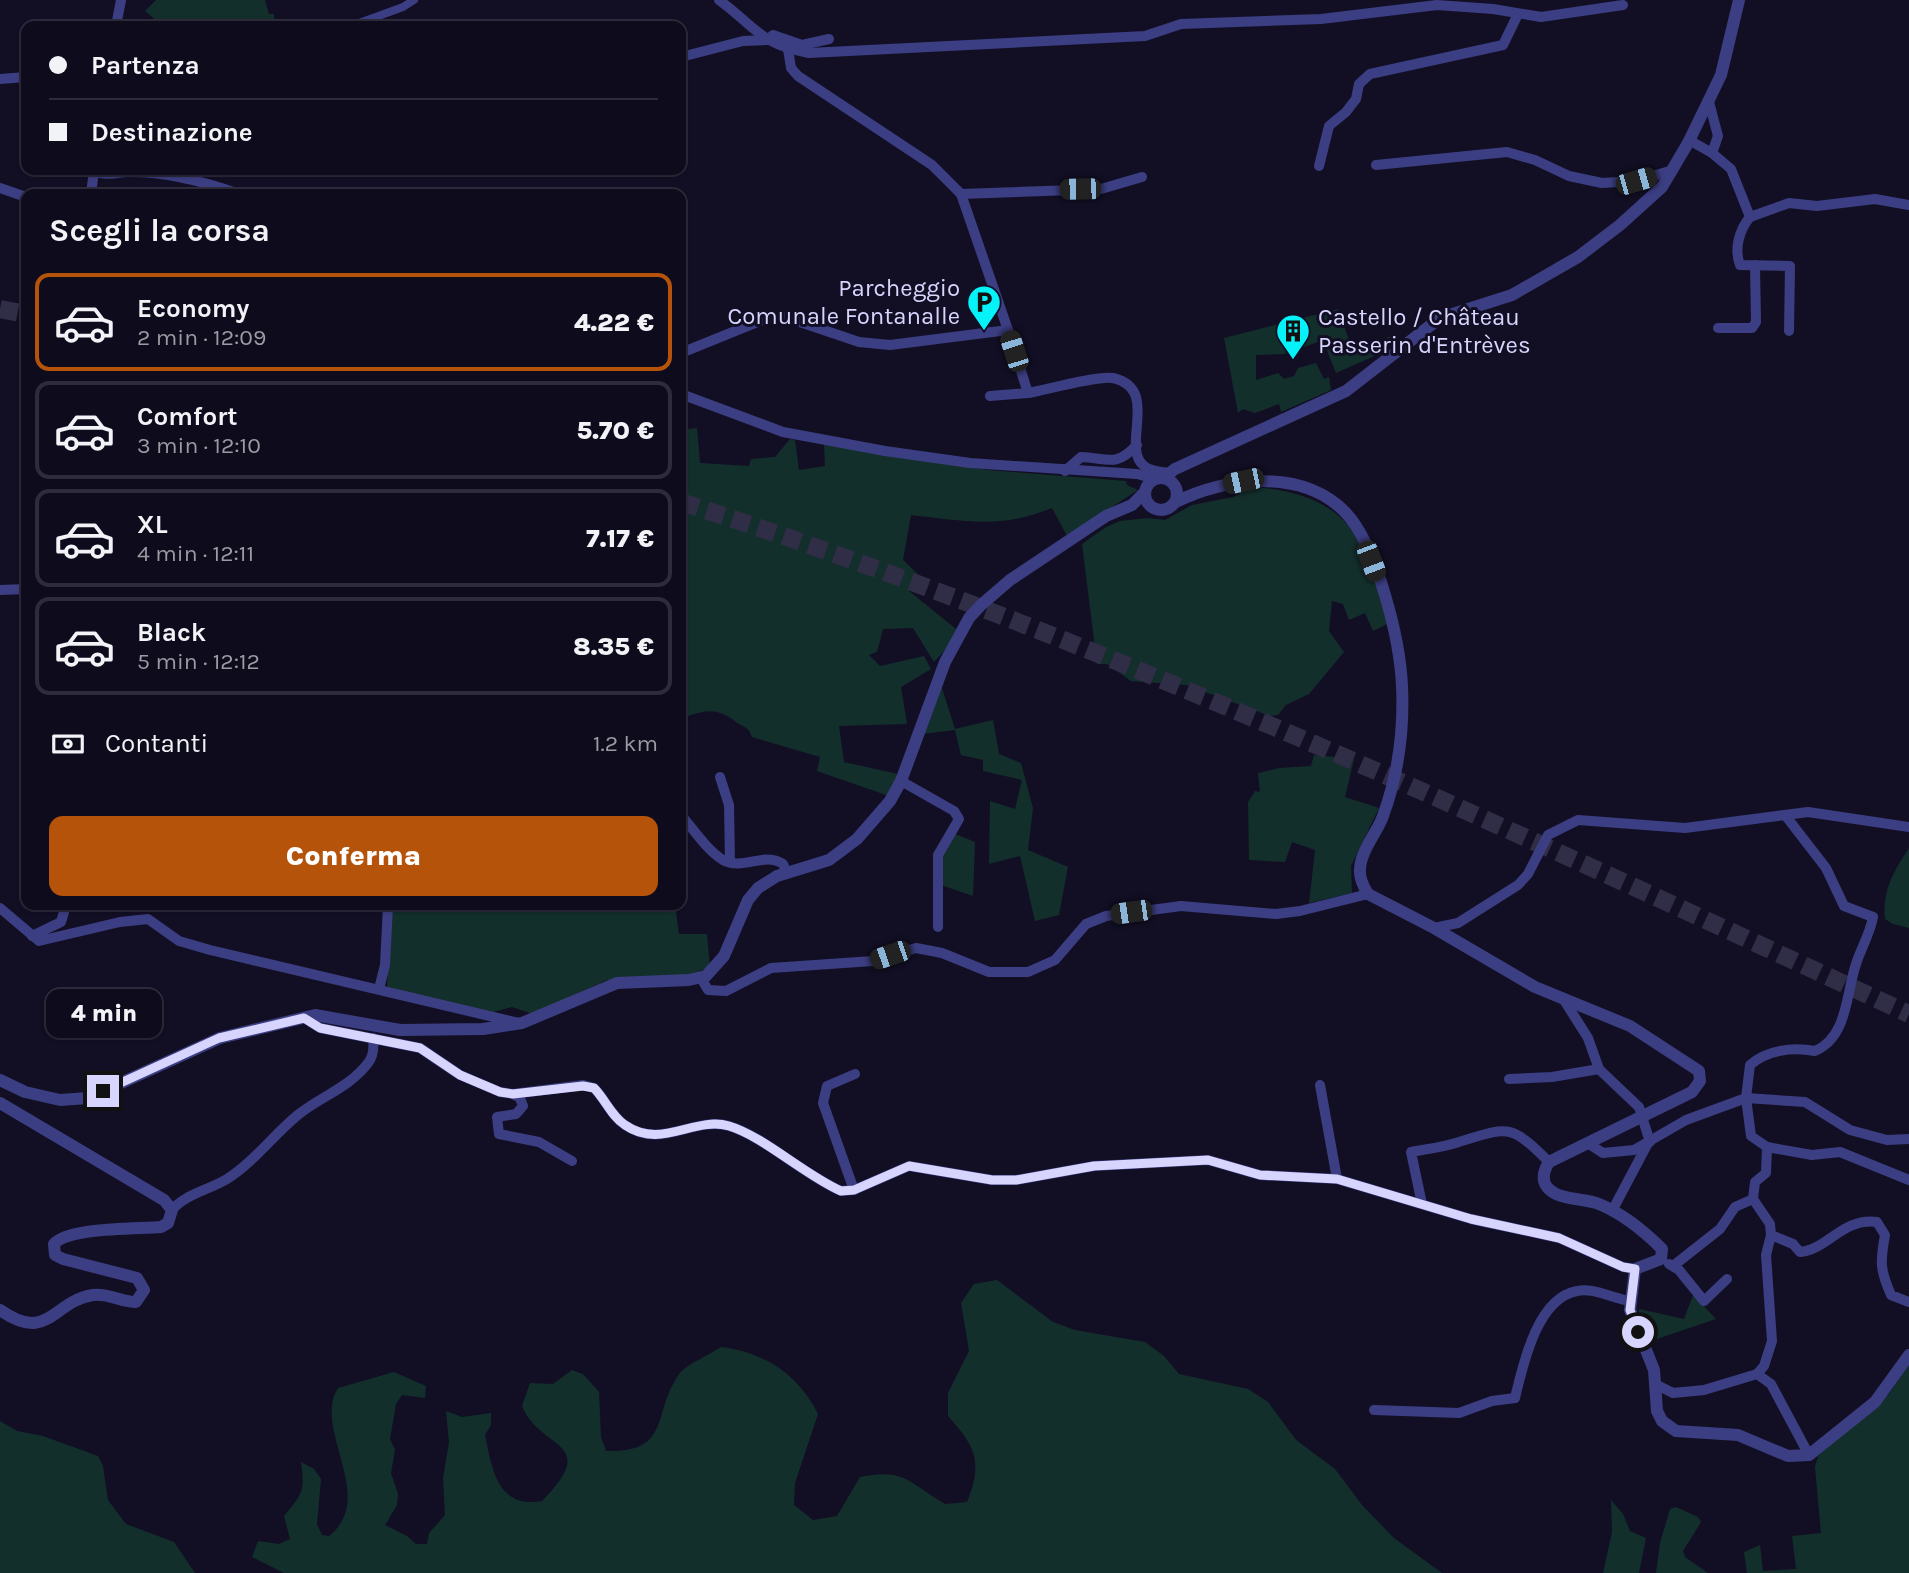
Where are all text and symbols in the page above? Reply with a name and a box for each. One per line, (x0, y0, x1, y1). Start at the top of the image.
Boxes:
text: Partenza (91, 50, 200, 81)
text: Destinazione (91, 117, 253, 148)
car (1613, 165, 1660, 197)
car (1059, 178, 1102, 200)
text: Scegli la corsa (49, 212, 270, 249)
place label: Parcheggio Comunale Fontanalle (728, 274, 960, 330)
parking icon: Parcheggio Comunale Fontanalle (965, 283, 1003, 332)
icon: car (53, 291, 116, 354)
text: Economy (137, 293, 249, 324)
place label: Castello / Château Passerin d'Entrèves (1318, 303, 1531, 359)
text: 4.22 € (574, 307, 654, 338)
building icon: Castello / Château Passerin d'Entrèves (1274, 312, 1312, 361)
text: 2 min · 12:09 (137, 324, 266, 351)
car (998, 328, 1031, 374)
icon: car (53, 399, 116, 462)
text: Comfort (137, 401, 238, 432)
text: 5.70 € (577, 415, 654, 446)
text: 3 min · 12:10 (137, 432, 261, 459)
car (1221, 466, 1266, 496)
icon: car (53, 507, 116, 570)
text: XL (137, 509, 168, 540)
text: 7.17 € (586, 523, 654, 554)
car (1354, 538, 1389, 584)
text: 4 min · 12:11 (137, 540, 254, 567)
icon: car (53, 615, 116, 678)
text: Black (137, 617, 206, 648)
text: 8.35 € (573, 631, 654, 662)
text: 5 min · 12:12 (137, 648, 260, 675)
icon: cash (49, 725, 87, 763)
text: Contanti (105, 728, 208, 759)
text: 1.2 km (593, 730, 658, 757)
button: Conferma (49, 816, 658, 896)
car (1109, 899, 1154, 925)
car (867, 938, 914, 972)
callout: 4 min (45, 990, 161, 1038)
text: 4 min (71, 1000, 137, 1027)
route end (87, 1075, 119, 1107)
route start (1622, 1316, 1654, 1348)

